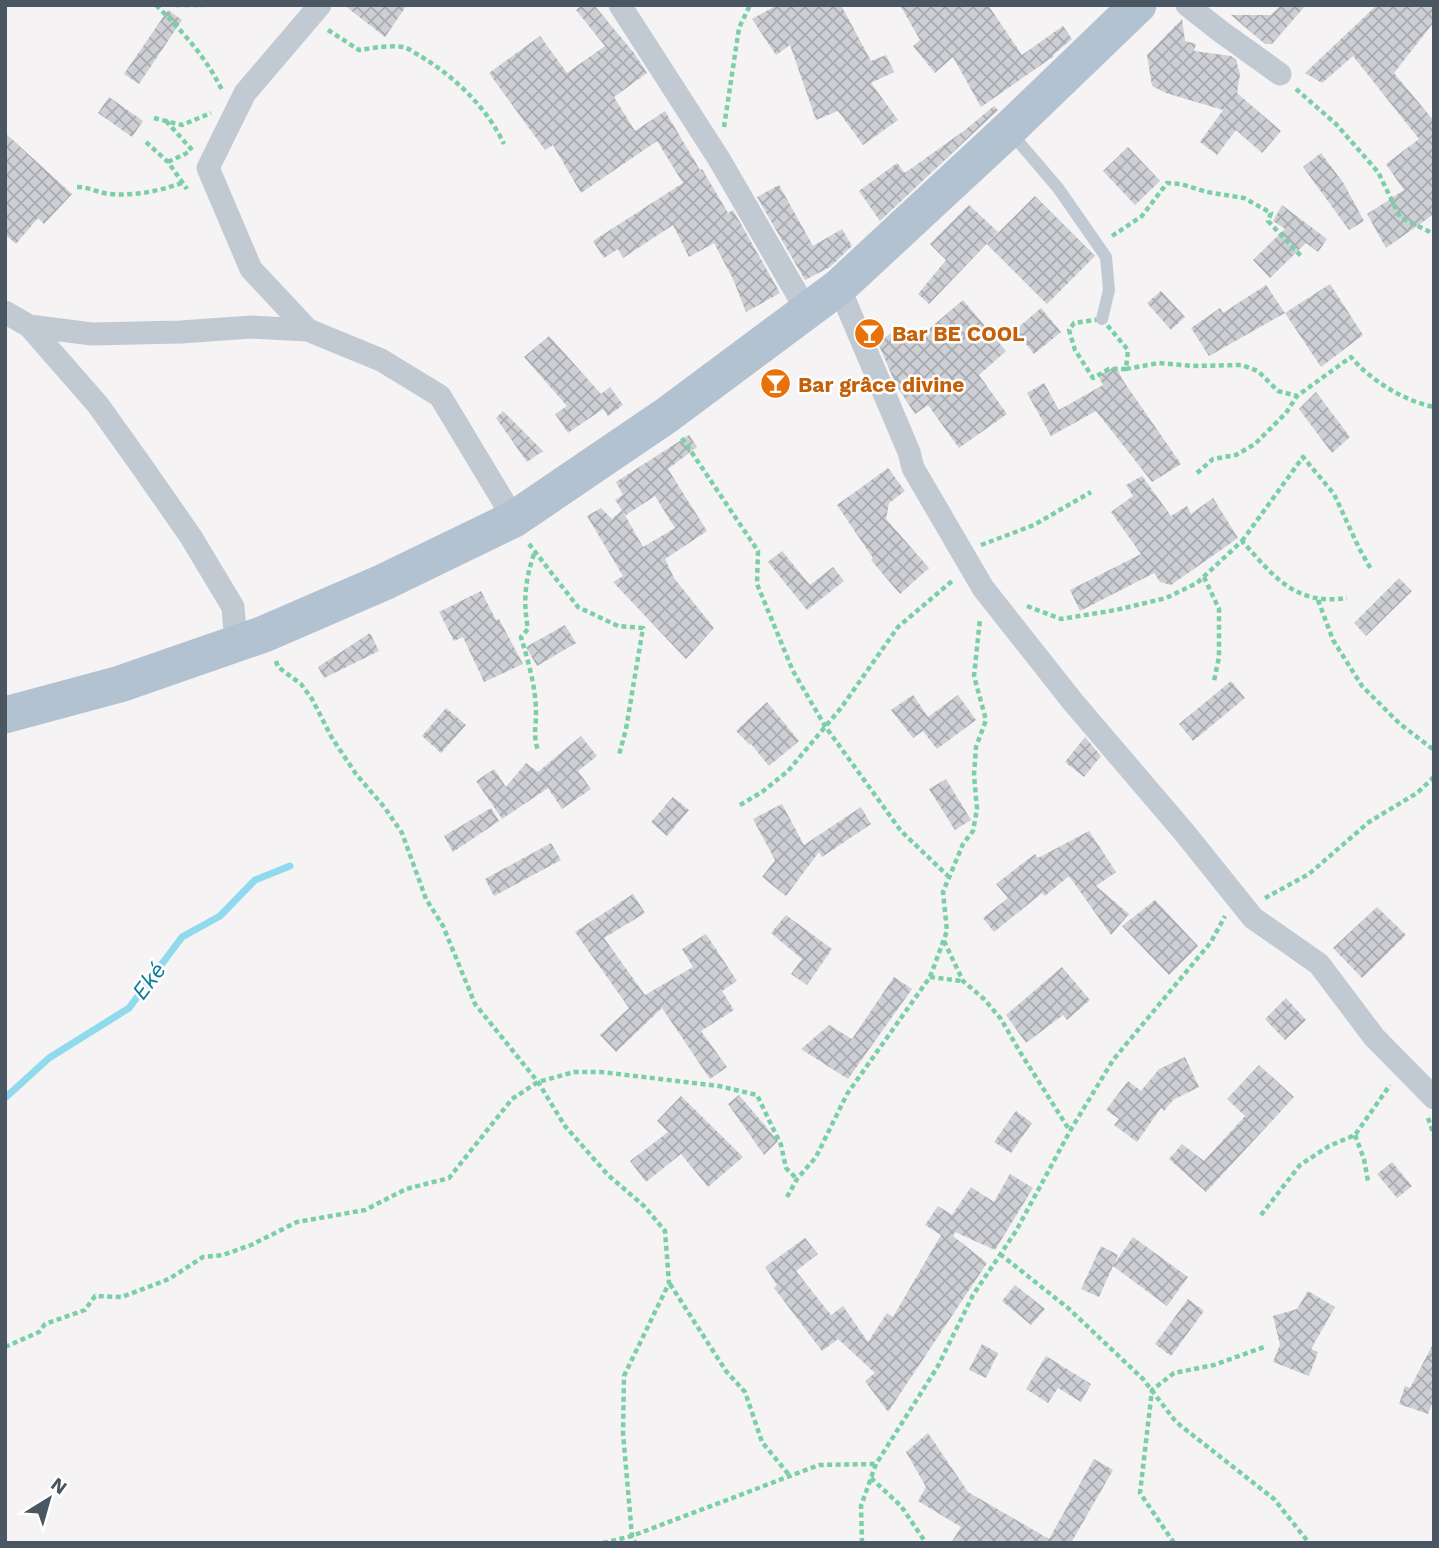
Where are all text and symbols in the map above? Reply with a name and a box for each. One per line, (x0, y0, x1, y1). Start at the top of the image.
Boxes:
bar icon: Bar BE COOL (852, 316, 886, 350)
place label: Bar BE COOL (892, 321, 1025, 346)
bar icon: Bar grâce divine (758, 367, 792, 401)
place label: Bar grâce divine (798, 372, 964, 397)
water label: Eké (126, 957, 172, 1005)
north arrow (14, 1464, 84, 1534)
text: N (46, 1472, 71, 1499)

